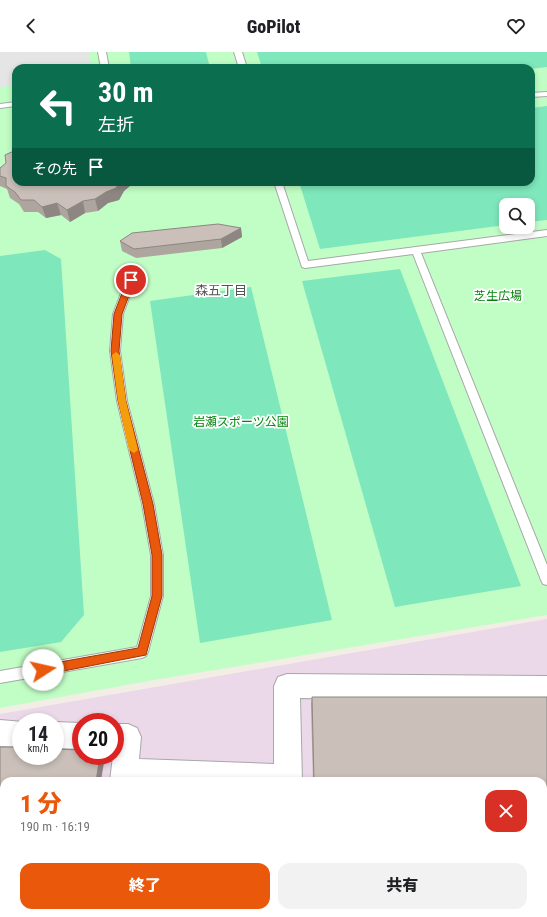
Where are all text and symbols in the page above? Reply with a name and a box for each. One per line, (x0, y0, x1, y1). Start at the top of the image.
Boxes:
icon: back (20, 15, 42, 37)
icon: heart (505, 15, 527, 37)
text: GoPilot (247, 16, 300, 37)
text: 30 m (98, 76, 154, 109)
icon: left (32, 80, 84, 132)
text: 左折 (98, 114, 134, 135)
icon: arrive (85, 156, 107, 178)
text: その先 (32, 160, 77, 178)
map controls (499, 198, 535, 234)
button: search (499, 198, 535, 234)
pin (114, 263, 148, 297)
icon: arrive (120, 269, 142, 291)
district label: 森五丁目 (195, 283, 247, 298)
park label: 芝生広場 (474, 289, 522, 303)
park label: 岩瀬スポーツ公園 (193, 415, 289, 429)
position arrow (22, 649, 64, 691)
speed limit sign: 20 (72, 713, 124, 765)
text: 14 (28, 722, 48, 746)
text: km/h (28, 743, 48, 754)
text: 1 分 (20, 790, 62, 818)
button: close (485, 790, 527, 832)
text: 190 m · 16:19 (20, 819, 90, 834)
button: 終了 (20, 863, 270, 909)
button: 共有 (278, 863, 527, 909)

